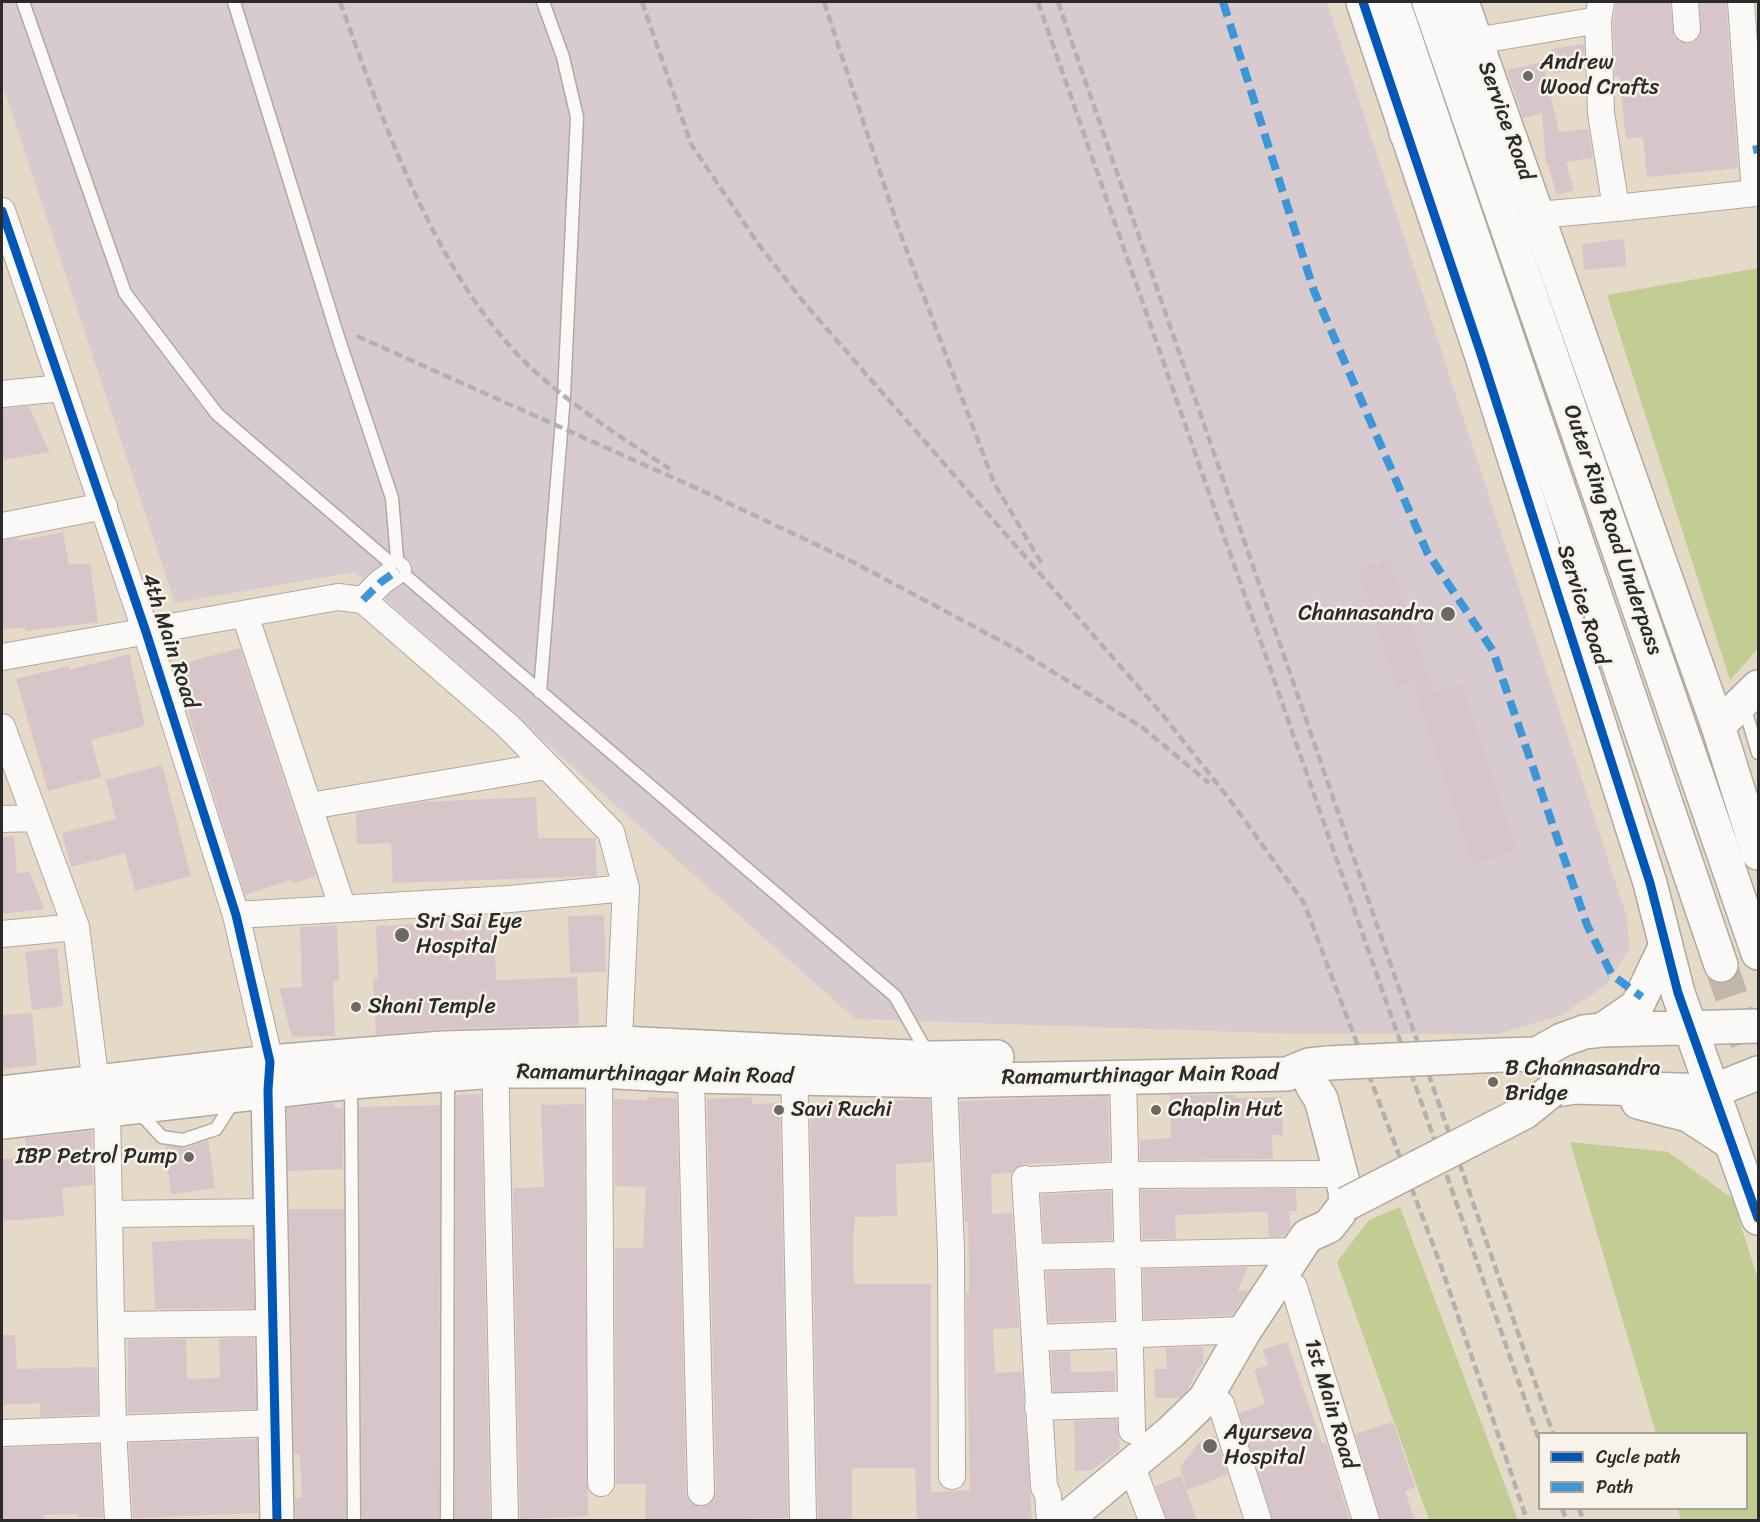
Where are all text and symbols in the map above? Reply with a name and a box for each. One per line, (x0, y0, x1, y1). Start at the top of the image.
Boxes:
place label: Andrew Wood Crafts (1540, 50, 1659, 101)
street label: Service Road (1471, 58, 1539, 184)
marker: Andrew Wood Crafts (1521, 69, 1535, 83)
street label: Outer Ring Road Underpass (1557, 401, 1667, 659)
street label: Service Road (1550, 542, 1614, 668)
street label: 4th Main Road (135, 570, 203, 712)
place label: Channasandra (1298, 601, 1434, 627)
marker: Channasandra (1439, 605, 1457, 623)
place label: Sri Sai Eye Hospital (416, 909, 522, 960)
marker: Sri Sai Eye Hospital (393, 926, 411, 944)
place label: Shani Temple (368, 994, 496, 1020)
marker: Shani Temple (349, 1000, 363, 1014)
place label: B Channasandra Bridge (1505, 1056, 1660, 1108)
street label: Ramamurthinagar Main Road (516, 1059, 794, 1091)
street label: Ramamurthinagar Main Road (1001, 1060, 1279, 1092)
marker: B Channasandra Bridge (1486, 1075, 1500, 1089)
place label: Savi Ruchi (791, 1097, 892, 1123)
place label: Chaplin Hut (1168, 1097, 1283, 1123)
marker: Savi Ruchi (772, 1103, 786, 1117)
marker: Chaplin Hut (1149, 1103, 1163, 1117)
place label: IBP Petrol Pump (16, 1144, 177, 1170)
marker: IBP Petrol Pump (182, 1150, 196, 1164)
street label: 1st Main Road (1298, 1336, 1362, 1472)
place label: Ayurseva Hospital (1224, 1420, 1312, 1472)
legend (1538, 1432, 1748, 1510)
marker: Ayurseva Hospital (1201, 1437, 1219, 1455)
text: Cycle path (1596, 1441, 1680, 1473)
text: Path (1596, 1471, 1633, 1503)

